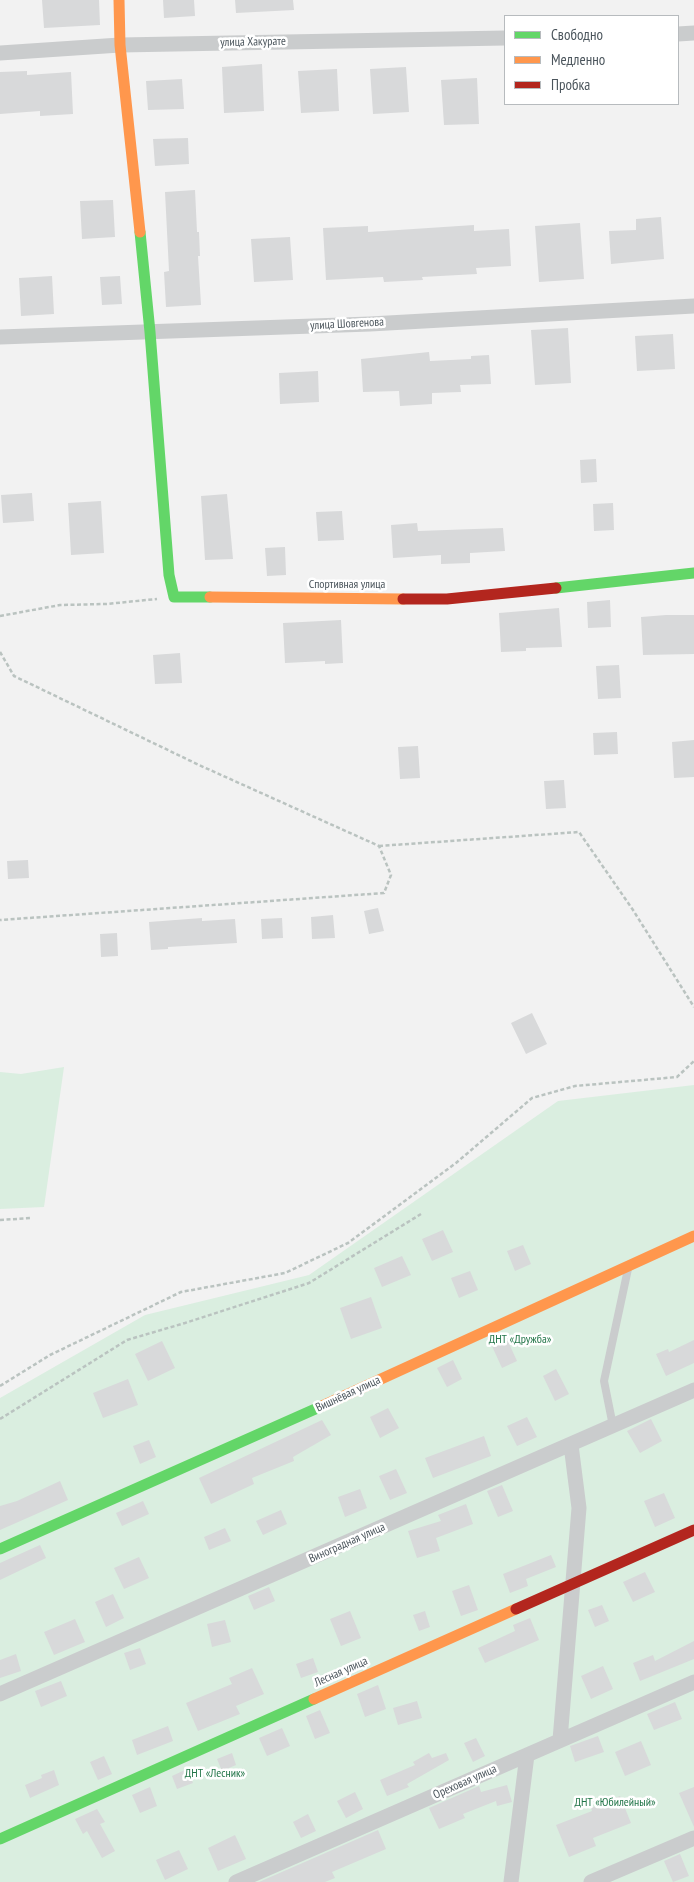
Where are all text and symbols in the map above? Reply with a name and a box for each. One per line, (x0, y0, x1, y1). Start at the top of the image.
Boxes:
legend (504, 15, 679, 105)
text: Свободно (551, 25, 603, 44)
street label: улица Хакурате (220, 34, 286, 50)
text: Медленно (551, 50, 605, 69)
text: Пробка (551, 75, 590, 94)
street label: улица Шовгенова (310, 315, 384, 333)
street label: Спортивная улица (309, 578, 385, 592)
park label: ДНТ «Дружба» (489, 1333, 551, 1347)
street label: Вишнёвая улица (313, 1373, 383, 1415)
street label: Виноградная улица (307, 1520, 387, 1566)
street label: Лесная улица (312, 1654, 370, 1690)
street label: Ореховая улица (431, 1762, 499, 1802)
park label: ДНТ «Лесник» (185, 1767, 245, 1781)
park label: ДНТ «Юбилейный» (574, 1796, 656, 1810)

